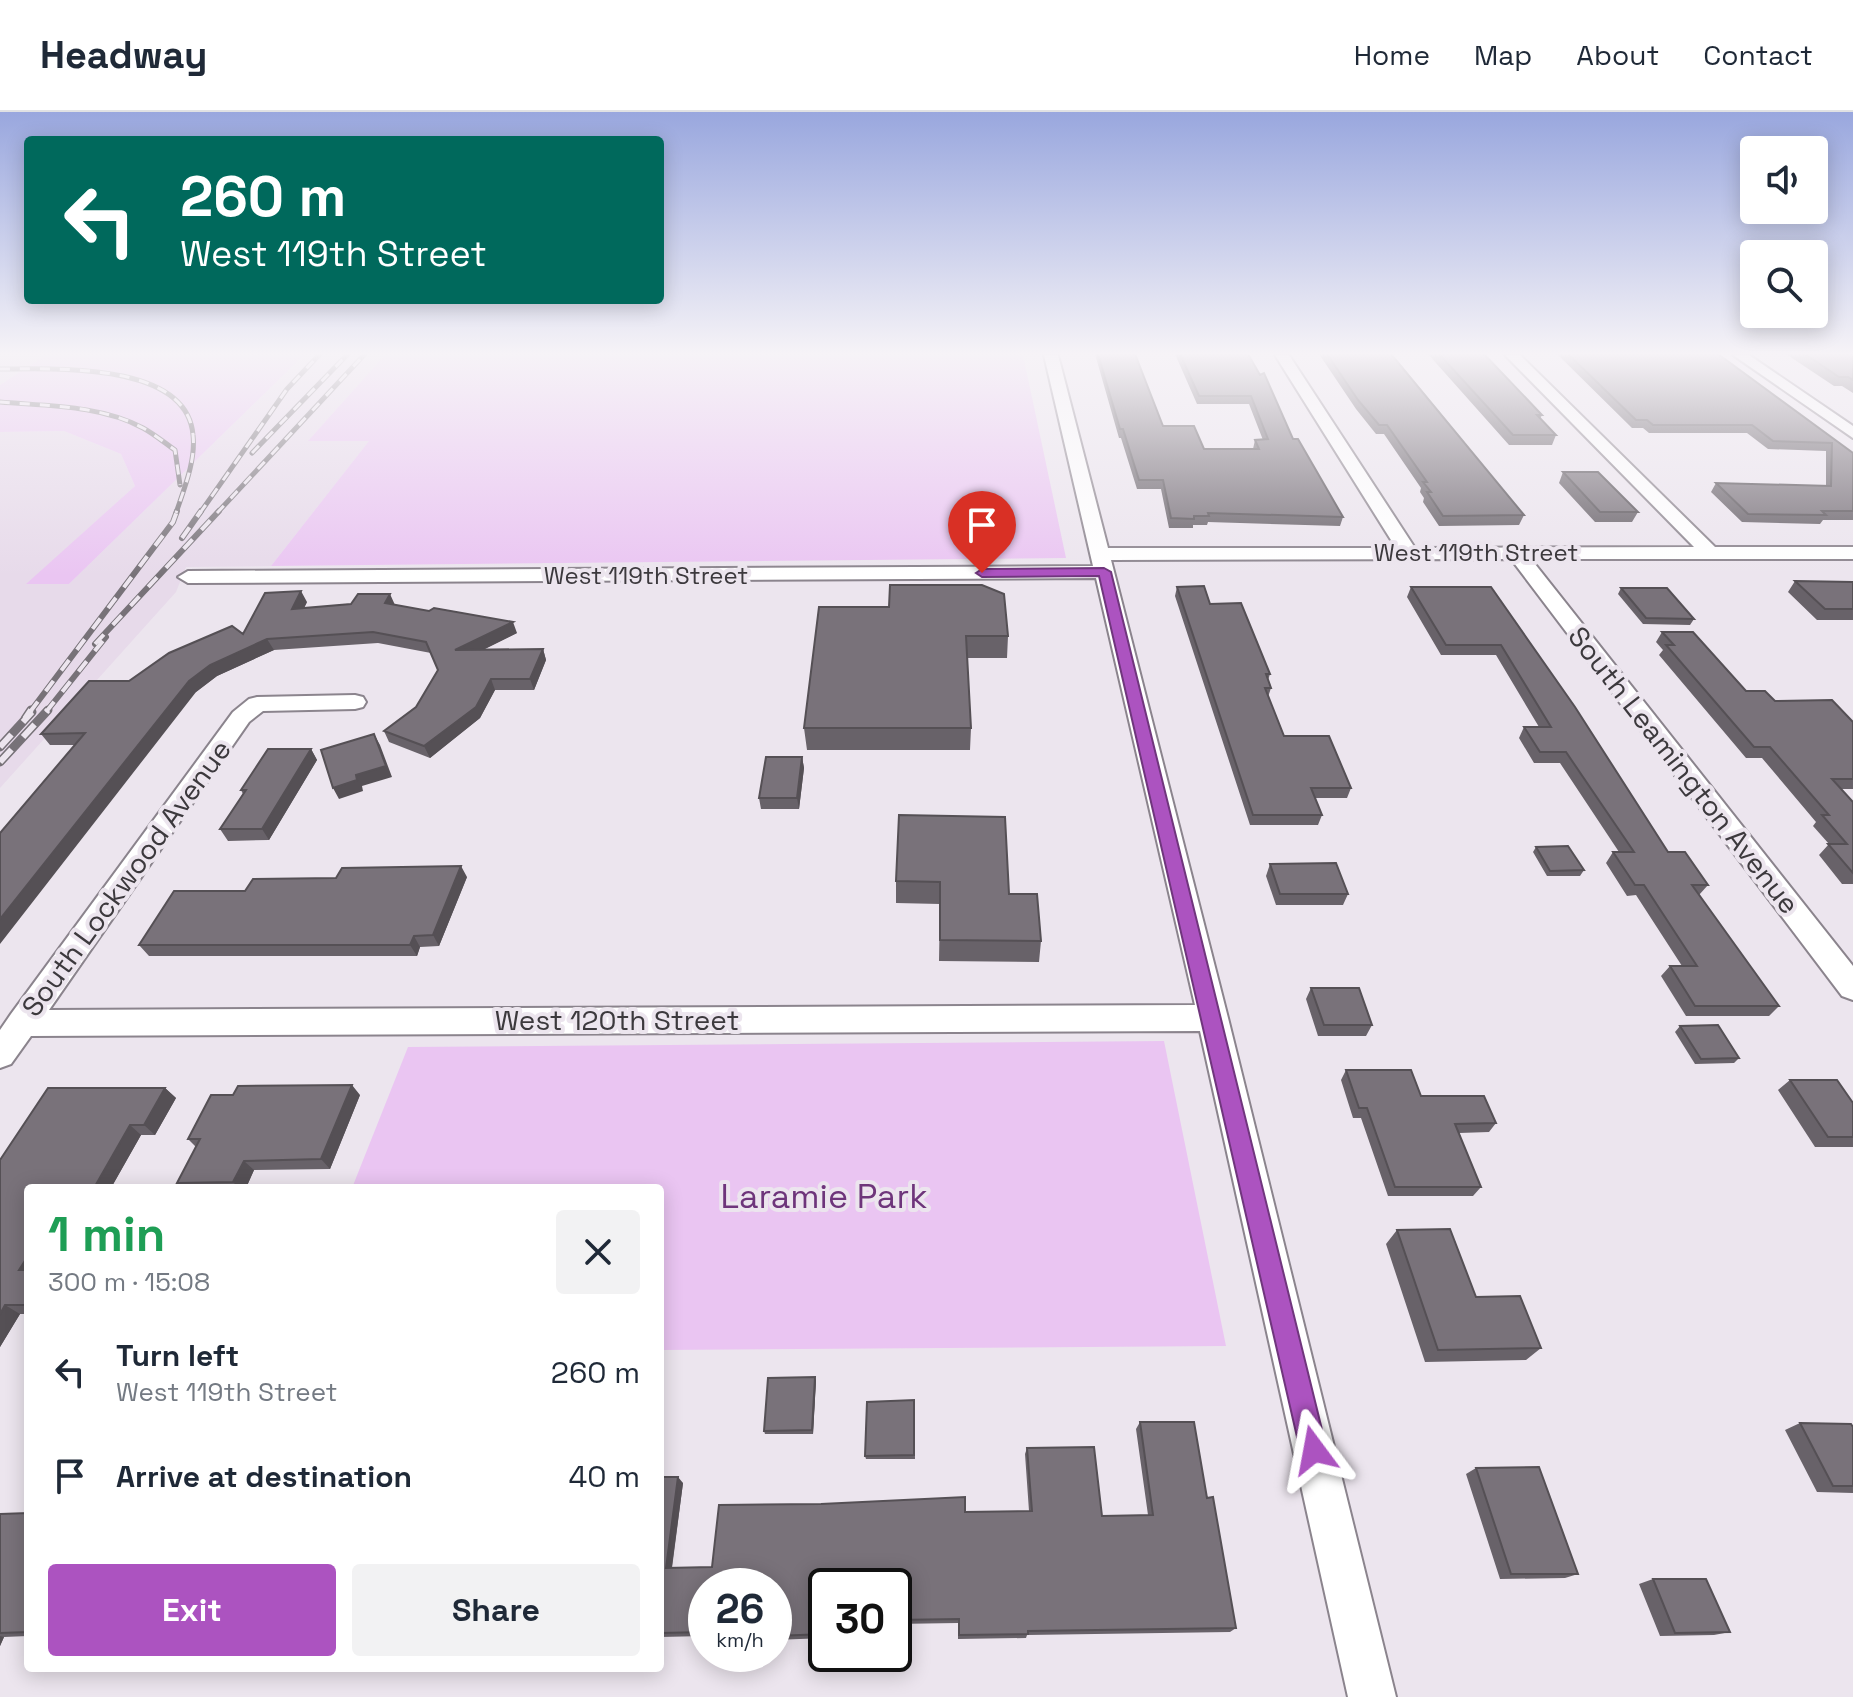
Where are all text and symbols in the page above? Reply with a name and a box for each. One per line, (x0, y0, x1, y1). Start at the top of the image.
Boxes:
text: Headway (40, 31, 207, 79)
text: Home (1354, 37, 1430, 73)
text: Map (1474, 37, 1532, 73)
text: About (1576, 37, 1659, 73)
text: Contact (1703, 37, 1813, 73)
map controls (1740, 136, 1828, 328)
button: sound (1740, 136, 1828, 224)
text: 260 m (180, 161, 346, 232)
icon: left (48, 168, 152, 272)
text: West 119th Street (180, 231, 487, 277)
button: search (1740, 240, 1828, 328)
pin (948, 491, 1016, 573)
icon: arrive (960, 503, 1004, 547)
street label: West 119th Street (1374, 537, 1578, 568)
street label: West 119th Street (544, 560, 748, 591)
street label: South Leamington Avenue (1560, 619, 1808, 921)
street label: South Lockwood Avenue (13, 732, 239, 1024)
street label: West 120th Street (495, 1002, 739, 1038)
park label: Laramie Park (720, 1175, 928, 1218)
text: 1 min (48, 1204, 165, 1265)
button: close (556, 1210, 640, 1294)
text: 300 m · 15:08 (48, 1265, 210, 1299)
text: Turn left (116, 1336, 239, 1375)
icon: left (48, 1350, 92, 1394)
text: 260 m (551, 1353, 640, 1392)
text: West 119th Street (116, 1375, 338, 1409)
position arrow (1272, 1408, 1356, 1492)
icon: arrive (48, 1454, 92, 1498)
text: Arrive at destination (116, 1457, 412, 1496)
text: 40 m (569, 1457, 640, 1496)
button: Exit (48, 1564, 336, 1656)
button: Share (352, 1564, 640, 1656)
speed limit sign: 30 (808, 1568, 912, 1672)
text: 26 (716, 1584, 764, 1635)
text: km/h (716, 1627, 764, 1653)

